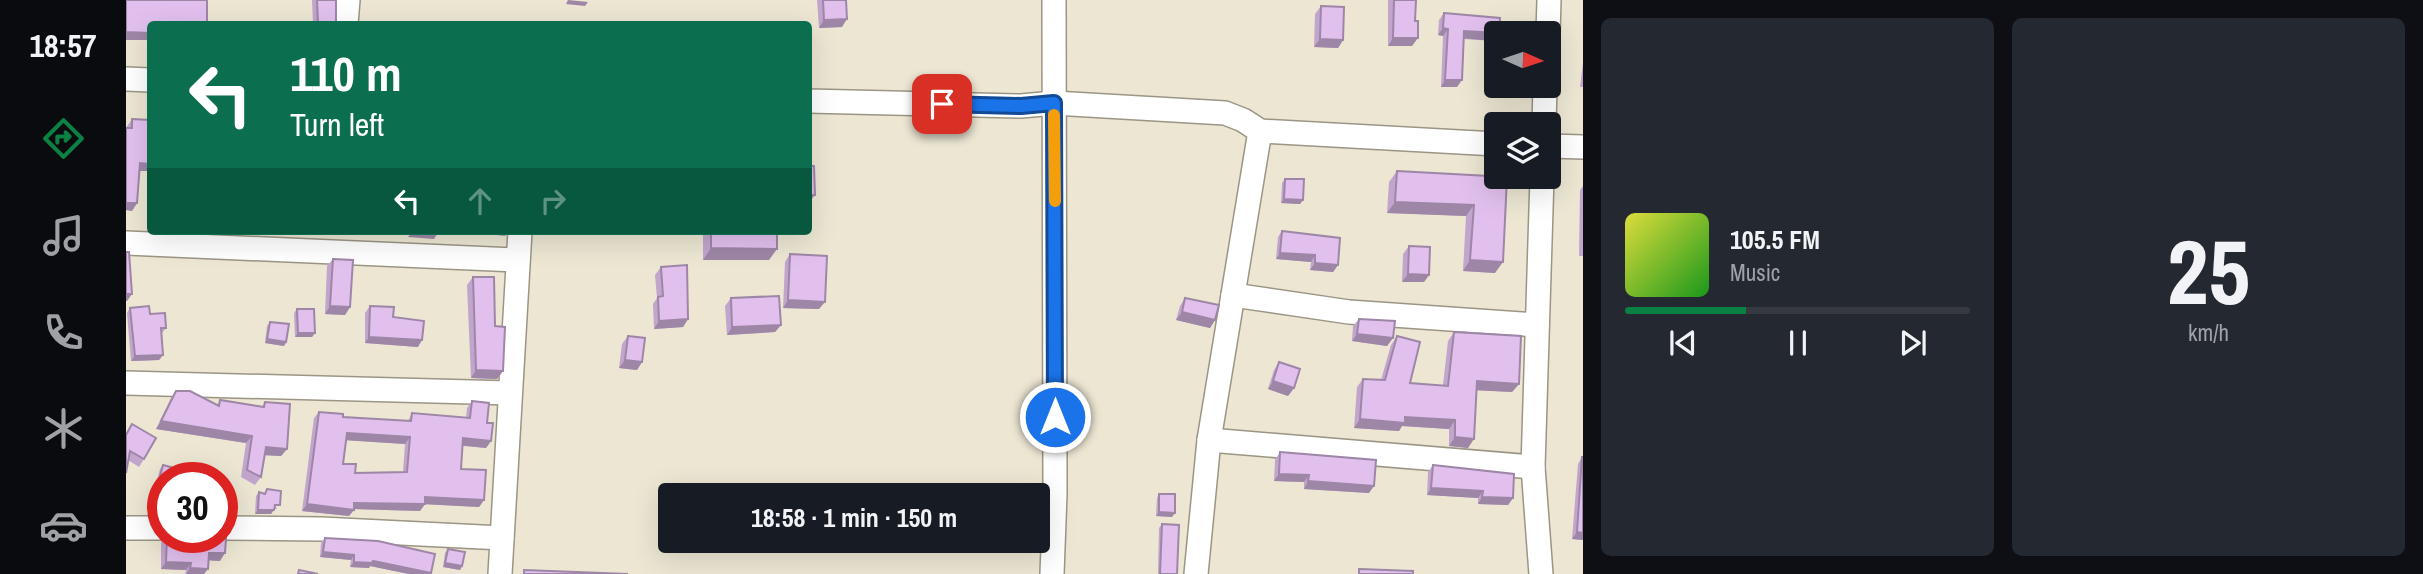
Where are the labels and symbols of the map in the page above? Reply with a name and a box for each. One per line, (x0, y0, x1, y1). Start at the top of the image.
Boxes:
north arrow (1484, 21, 1561, 98)
pin (912, 74, 972, 134)
position arrow (1018, 380, 1092, 454)
speed limit sign: 30 (147, 462, 238, 553)

